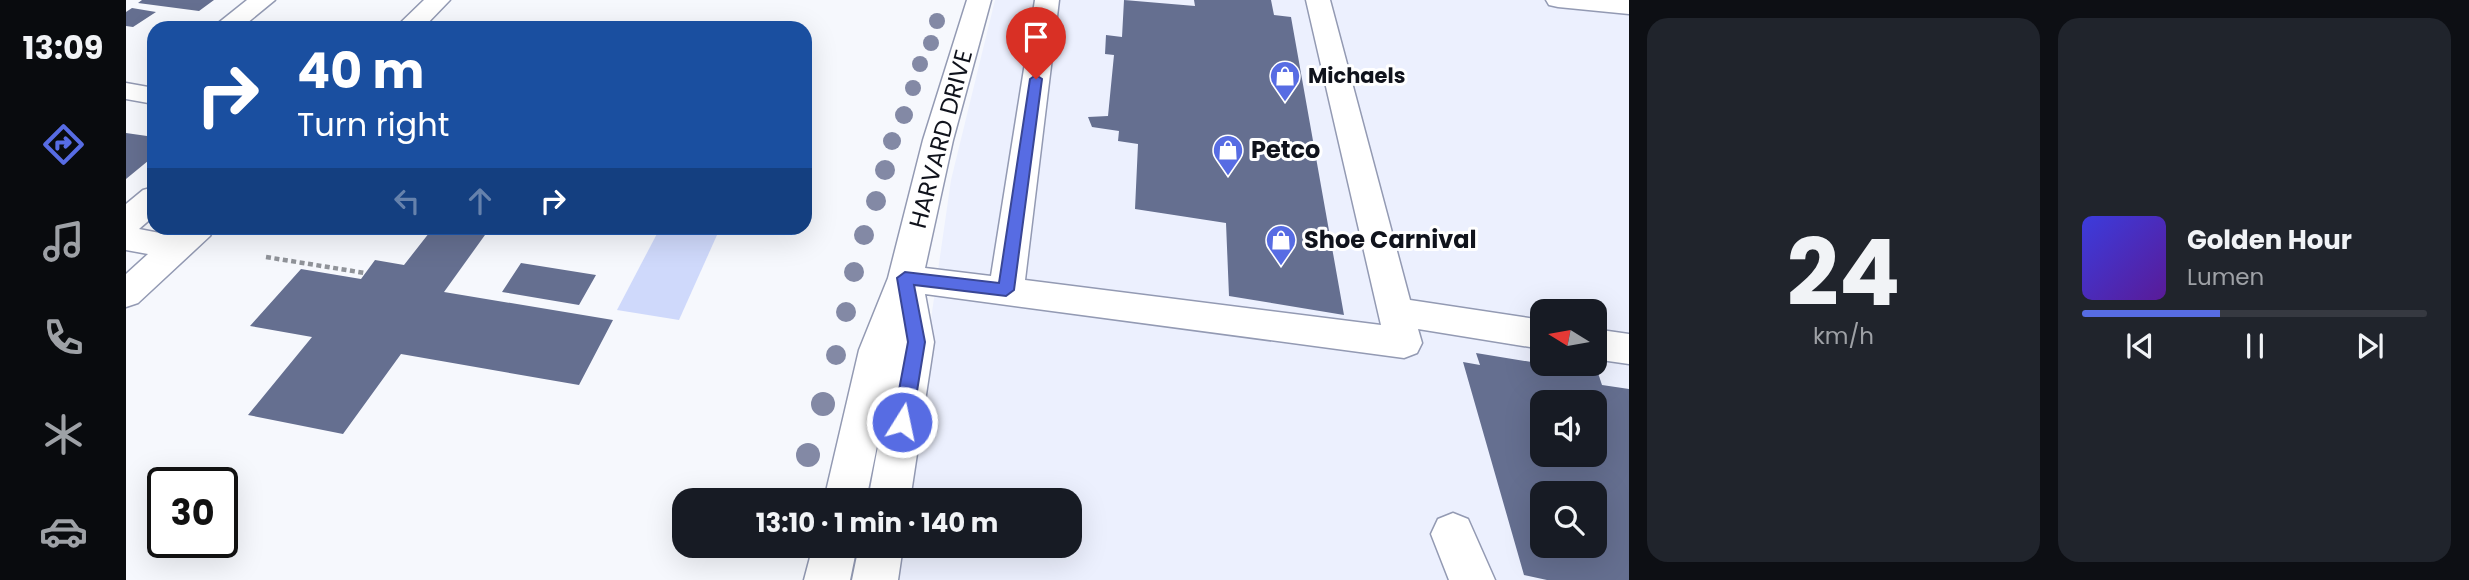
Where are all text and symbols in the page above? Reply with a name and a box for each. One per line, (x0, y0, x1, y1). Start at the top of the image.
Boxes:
pin (1006, 7, 1066, 79)
icon: arrive (1017, 18, 1055, 56)
text: 13:09 (22, 25, 104, 70)
text: 40 m (297, 37, 424, 105)
street label: HARVARD DRIVE (901, 46, 980, 232)
icon: right (182, 49, 273, 140)
shop icon: Michaels (1268, 59, 1302, 103)
place label: Michaels (1308, 61, 1405, 90)
text: Turn right (297, 102, 449, 147)
icon: directions (39, 120, 88, 169)
shop icon: Petco (1211, 133, 1245, 177)
place label: Petco (1251, 133, 1320, 166)
icon: left (388, 182, 426, 220)
icon: ahead (461, 182, 499, 220)
icon: right (534, 182, 572, 220)
text: 24 (1787, 209, 1900, 337)
icon: music (39, 217, 88, 266)
text: Golden Hour (2187, 222, 2352, 258)
shop icon: Shoe Carnival (1264, 223, 1298, 267)
place label: Shoe Carnival (1304, 223, 1477, 256)
text: Lumen (2187, 261, 2264, 293)
north arrow (1530, 299, 1606, 376)
map controls (1530, 299, 1607, 558)
icon: phone (39, 313, 88, 362)
text: km/h (1813, 320, 1874, 352)
icon: previous (2121, 327, 2159, 365)
icon: pause (2236, 327, 2274, 365)
icon: next (2351, 327, 2389, 365)
position arrow (865, 385, 939, 459)
button: sound (1530, 390, 1607, 467)
icon: climate (39, 410, 88, 459)
speed limit sign: 30 (147, 467, 238, 558)
button: search (1530, 481, 1607, 558)
text: 13:10 · 1 min · 140 m (756, 505, 998, 541)
icon: car (39, 507, 88, 556)

